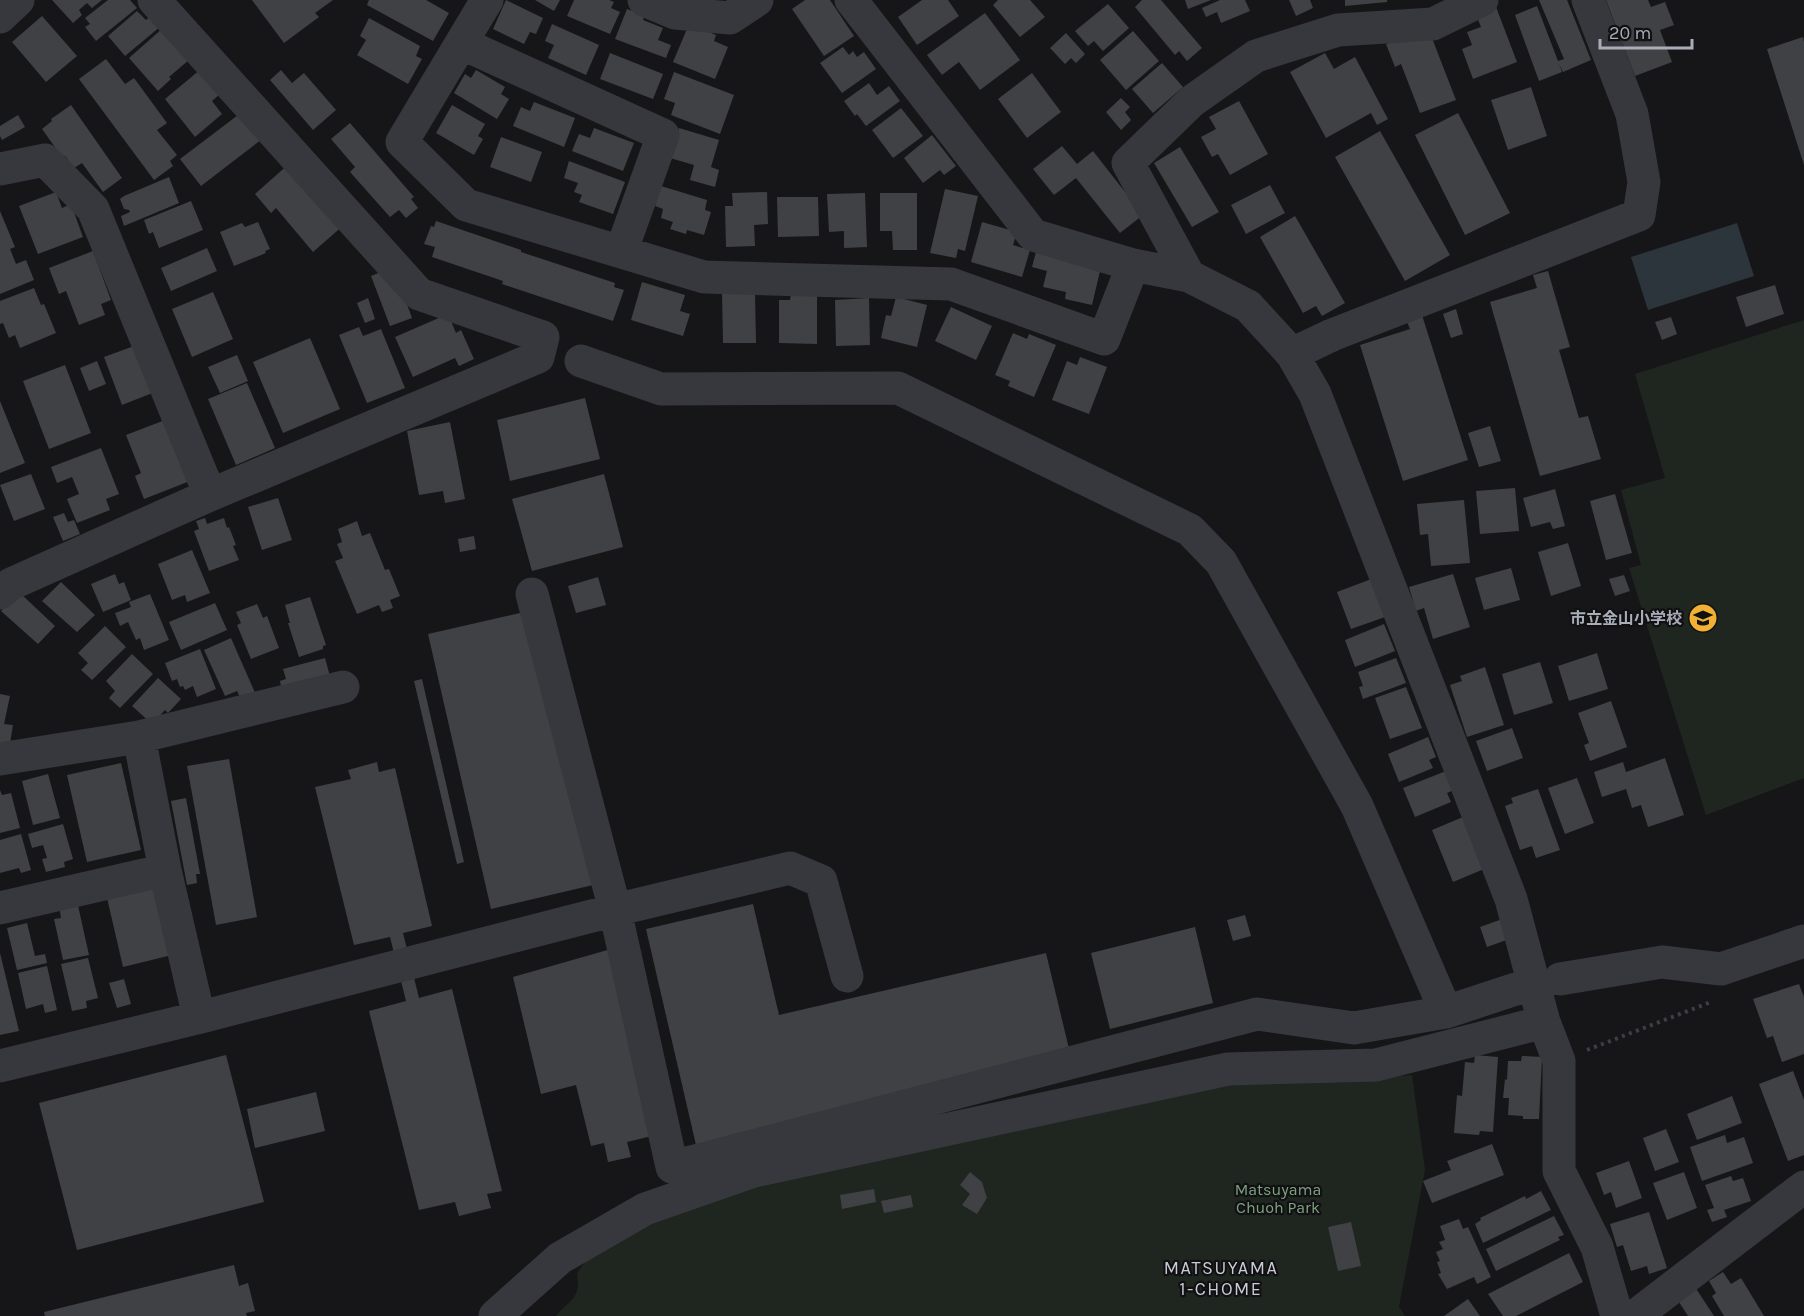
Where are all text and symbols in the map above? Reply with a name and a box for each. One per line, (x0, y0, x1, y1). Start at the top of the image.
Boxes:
scale bar (1600, 12, 1692, 50)
text: 20 m (1609, 22, 1651, 44)
school or university icon: 市立金山小学校 (1687, 602, 1719, 634)
place label: 市立金山小学校 (1570, 609, 1682, 628)
park label: Matsuyama Chuoh Park (1235, 1180, 1321, 1217)
district label: MATSUYAMA 1-CHOME (1164, 1257, 1278, 1300)

